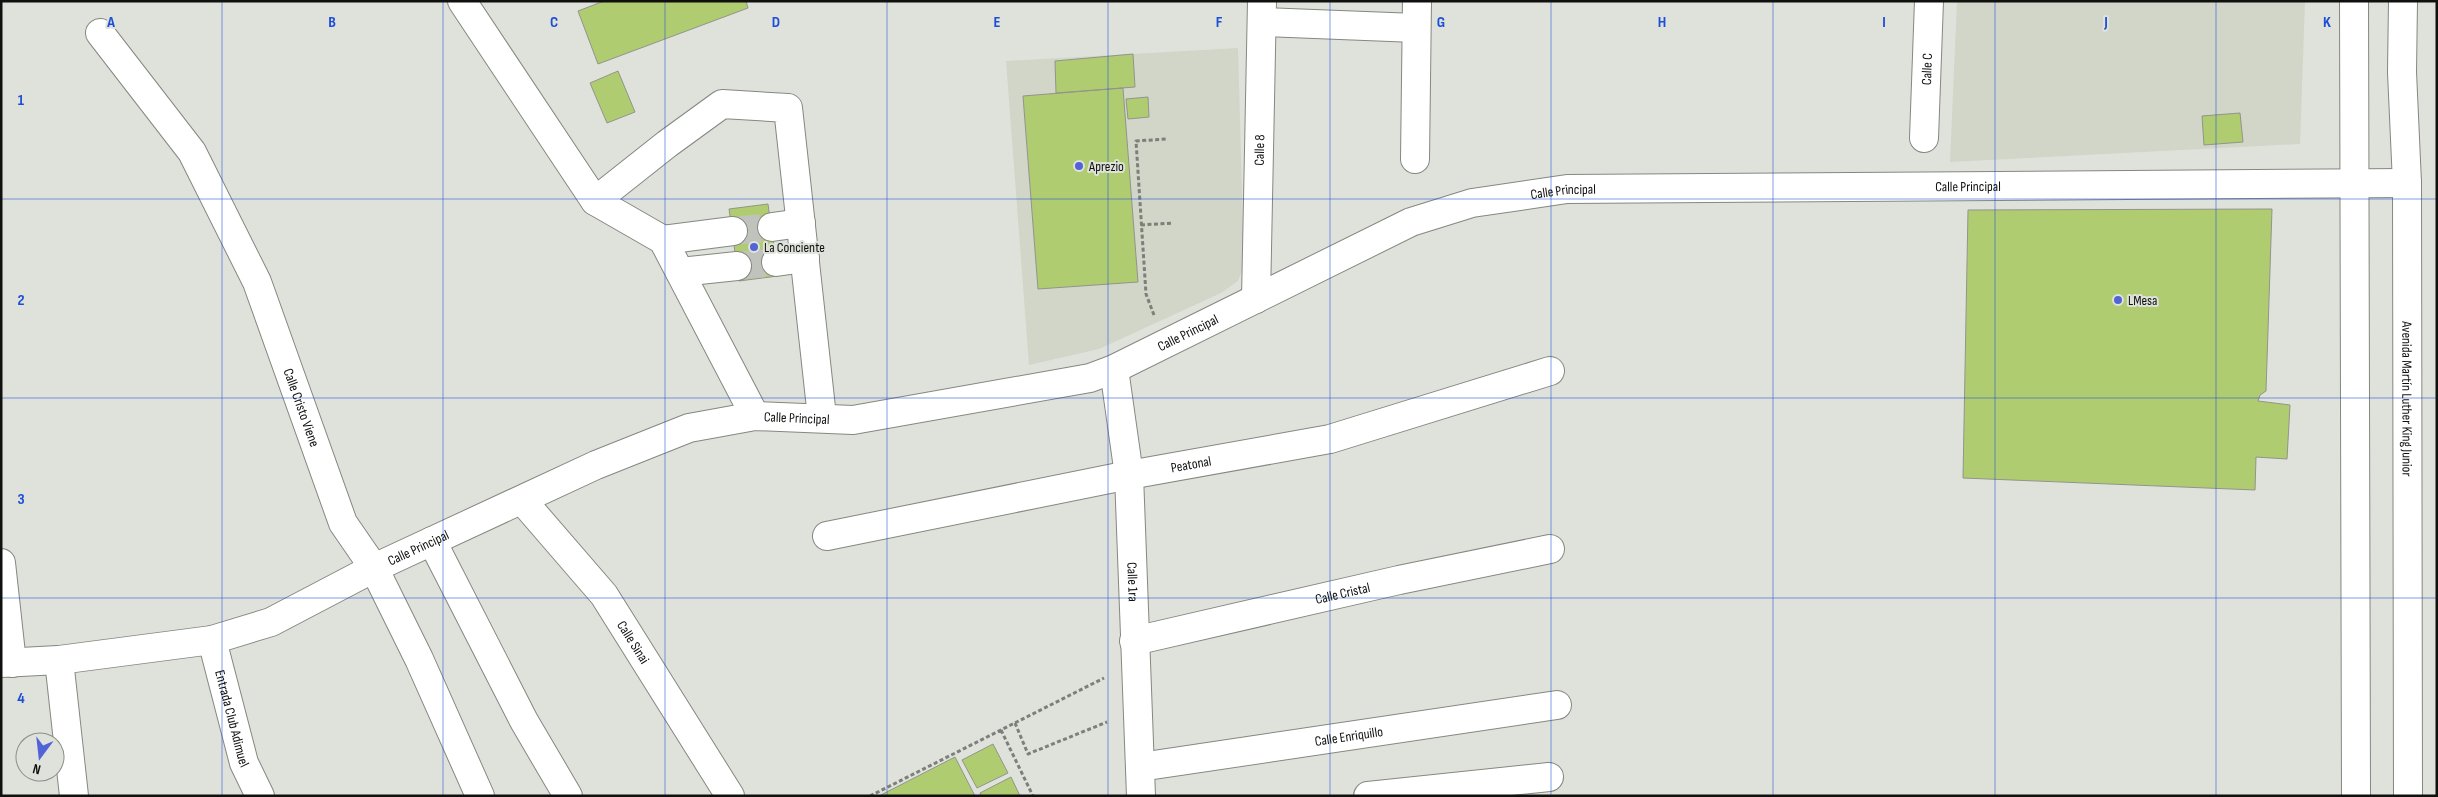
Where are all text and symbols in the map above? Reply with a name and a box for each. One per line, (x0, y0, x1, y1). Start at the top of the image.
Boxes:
text: A (106, 13, 115, 32)
text: B (328, 13, 336, 32)
text: C (550, 13, 558, 32)
text: D (772, 13, 780, 32)
text: E (994, 13, 1001, 32)
text: F (1216, 13, 1223, 32)
text: G (1437, 13, 1445, 32)
text: H (1658, 13, 1666, 32)
text: I (1882, 13, 1886, 32)
text: J (2103, 13, 2108, 32)
text: K (2323, 13, 2331, 32)
street label: Calle C (1918, 53, 1936, 85)
text: 1 (18, 91, 25, 110)
street label: Calle 8 (1251, 134, 1268, 166)
place label: Aprezio (1088, 158, 1124, 175)
marker: Aprezio (1073, 160, 1085, 172)
street label: Calle Principal (1935, 178, 2001, 195)
street label: Calle Principal (1529, 181, 1596, 203)
place label: La Conciente (764, 239, 825, 256)
marker: La Conciente (748, 241, 760, 253)
text: 2 (17, 291, 25, 310)
place label: LMesa (2128, 292, 2157, 309)
marker: LMesa (2112, 294, 2124, 306)
street label: Calle Principal (1155, 311, 1221, 355)
street label: Avenida Martín Luther King Junior (2398, 320, 2415, 476)
street label: Calle Cristo Viene (280, 366, 323, 449)
street label: Calle Principal (764, 408, 830, 428)
street label: Peatonal (1169, 452, 1213, 476)
text: 3 (17, 490, 25, 509)
street label: Calle Principal (385, 526, 452, 570)
street label: Calle 1ra (1123, 562, 1142, 602)
street label: Calle Cristal (1314, 579, 1372, 608)
street label: Calle Sinai (613, 618, 653, 667)
street label: Entrada Club Adimuel (211, 668, 253, 770)
text: 4 (17, 689, 25, 708)
street label: Calle Enriquillo (1314, 723, 1384, 750)
north arrow (15, 732, 65, 782)
text: N (31, 760, 43, 778)

